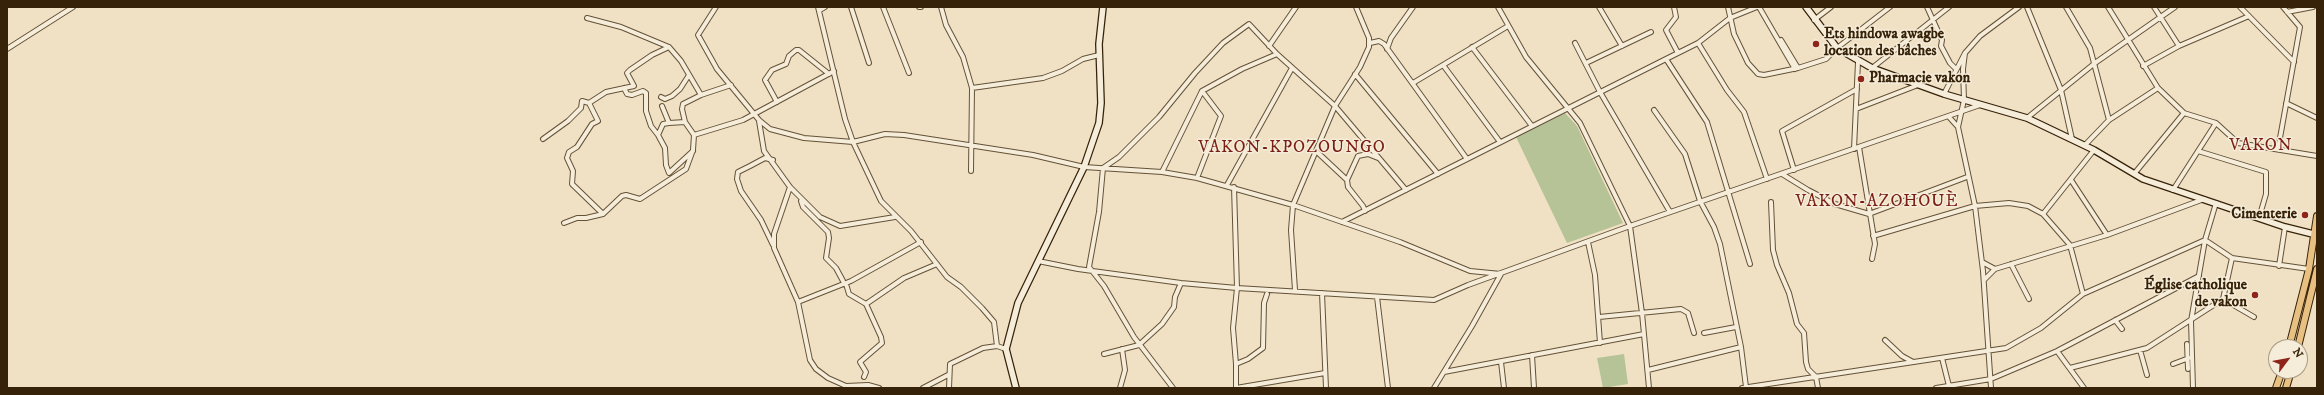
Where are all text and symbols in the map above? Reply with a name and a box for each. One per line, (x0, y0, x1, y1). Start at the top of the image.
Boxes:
place label: Ets hindowa awagbe location des bâches (1824, 26, 1944, 61)
marker: Ets hindowa awagbe location des bâches (1811, 39, 1821, 49)
place label: Pharmacie vakon (1869, 70, 1970, 88)
marker: Pharmacie vakon (1856, 74, 1866, 84)
district label: VAKON (2229, 136, 2293, 156)
district label: VAKON-KPOZOUNGO (1198, 138, 1386, 158)
district label: VAKON-AZOHOUÈ (1796, 192, 1958, 212)
place label: Cimenterie (2231, 206, 2297, 224)
marker: Cimenterie (2300, 210, 2310, 220)
place label: Église catholique de vakon (2144, 277, 2247, 312)
marker: Église catholique de vakon (2250, 290, 2260, 300)
north arrow (2268, 339, 2308, 379)
text: N (2289, 346, 2306, 361)

